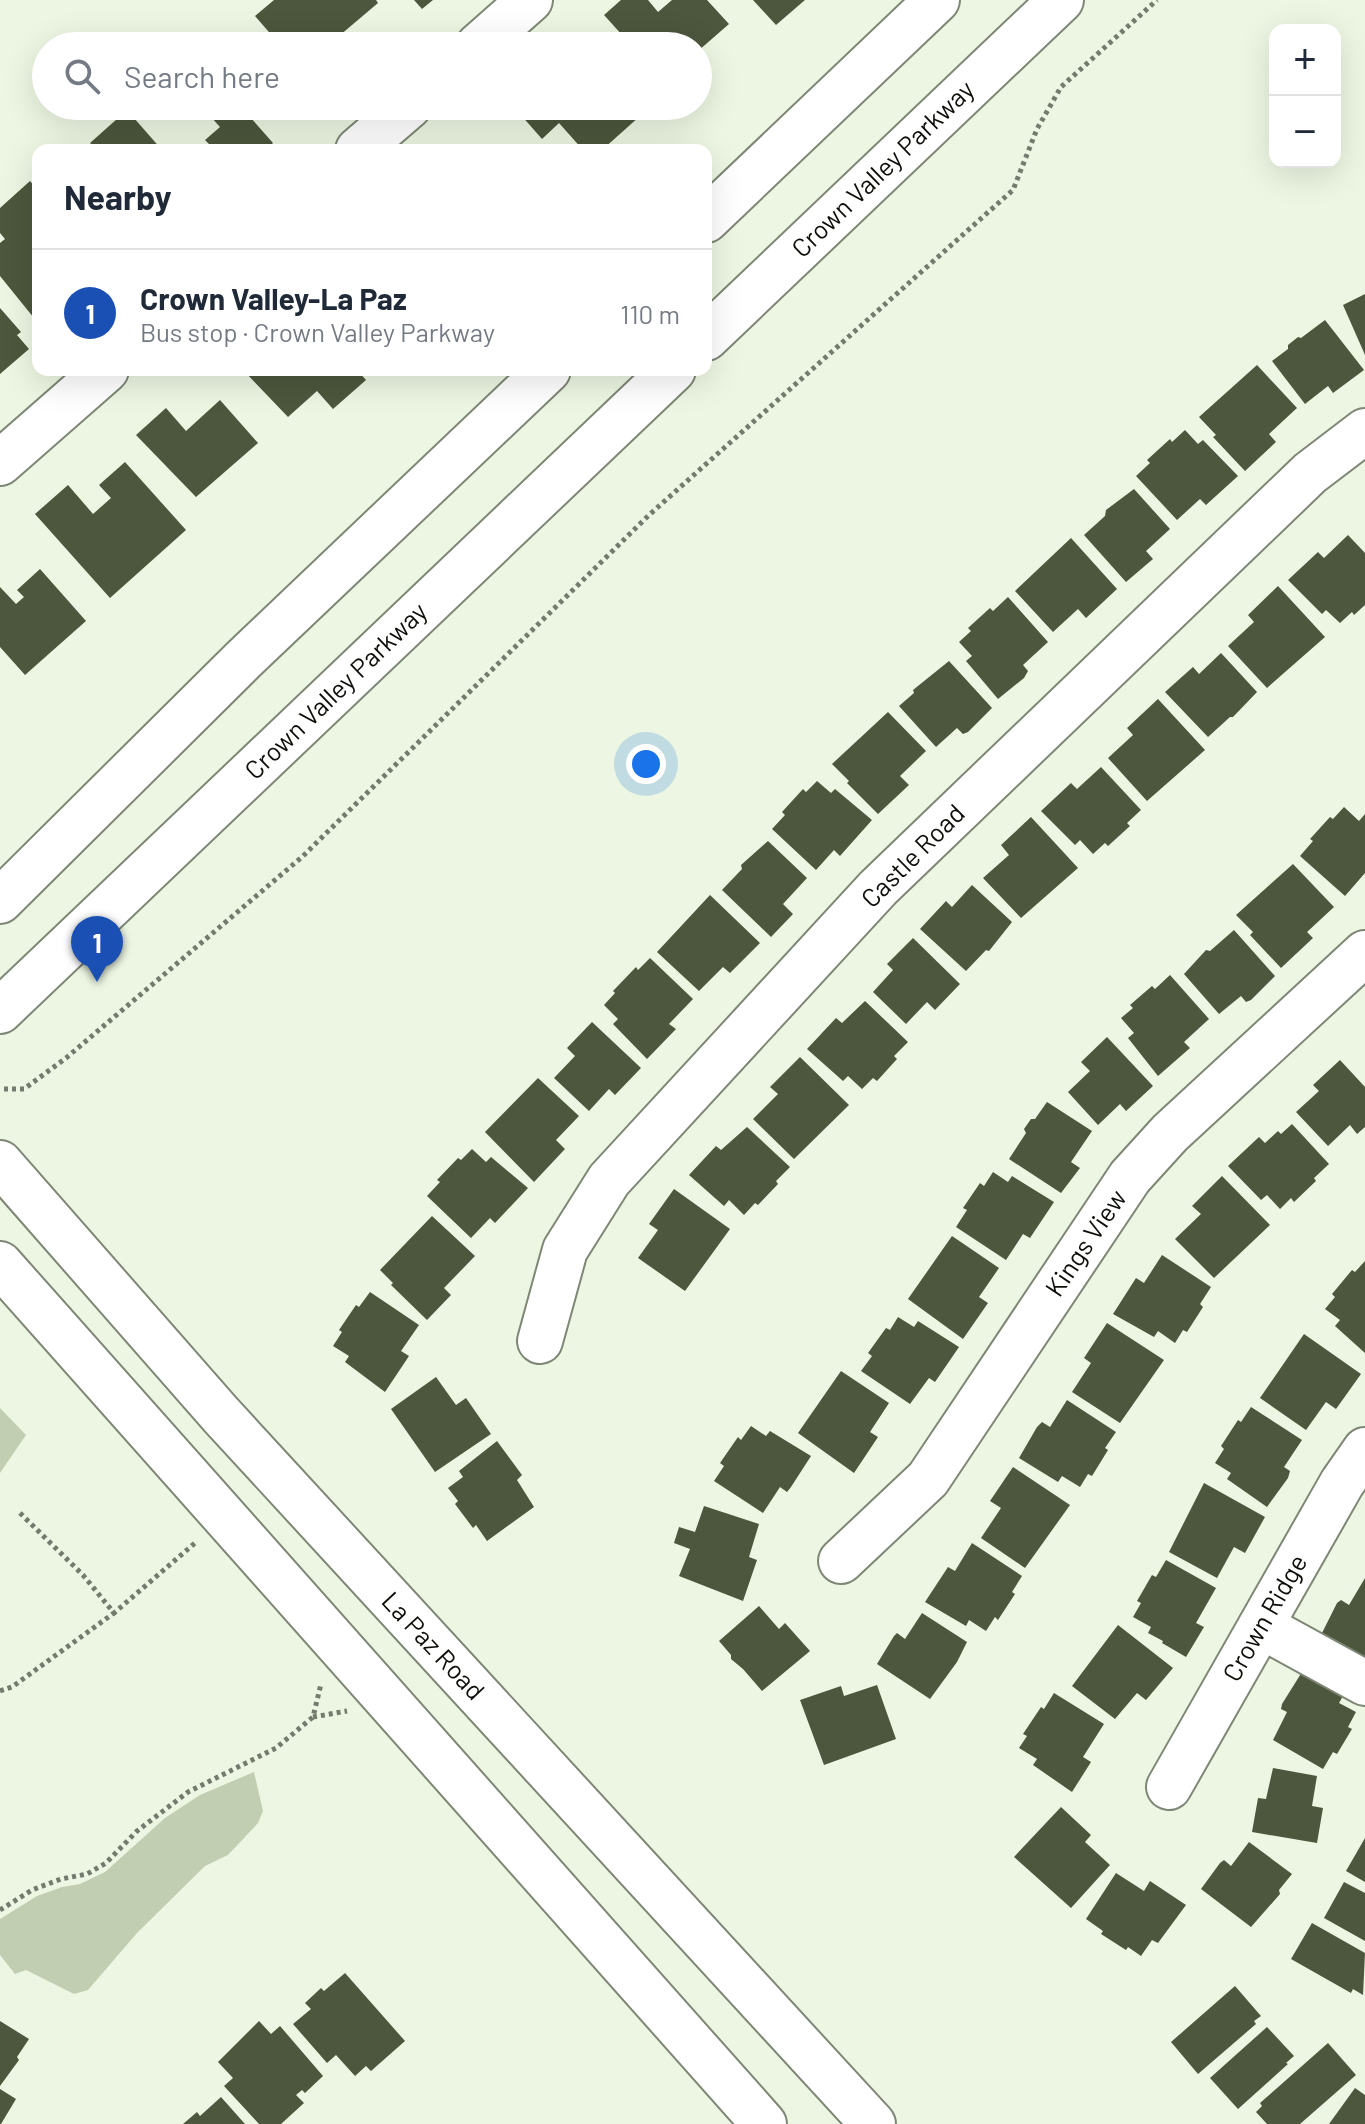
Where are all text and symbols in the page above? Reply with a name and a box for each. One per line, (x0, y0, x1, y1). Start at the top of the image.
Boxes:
map controls (1269, 24, 1341, 168)
button: + (1269, 24, 1341, 96)
search box (32, 32, 712, 120)
icon: search (60, 54, 104, 98)
text: Search here (124, 58, 280, 94)
street label: Crown Valley Parkway (784, 73, 980, 263)
button: − (1269, 96, 1341, 168)
text: Nearby (64, 176, 172, 217)
text: Crown Valley-La Paz (140, 280, 407, 316)
text: 1 (85, 298, 95, 329)
text: 110 m (620, 298, 680, 329)
text: Bus stop · Crown Valley Parkway (140, 316, 495, 347)
street label: Crown Valley Parkway (237, 595, 433, 785)
your location (626, 744, 666, 784)
street label: Castle Road (854, 797, 970, 913)
pin: 1 (71, 916, 123, 982)
street label: Kings View (1038, 1183, 1132, 1301)
street label: Crown Ridge (1215, 1548, 1312, 1686)
street label: La Paz Road (376, 1585, 492, 1705)

